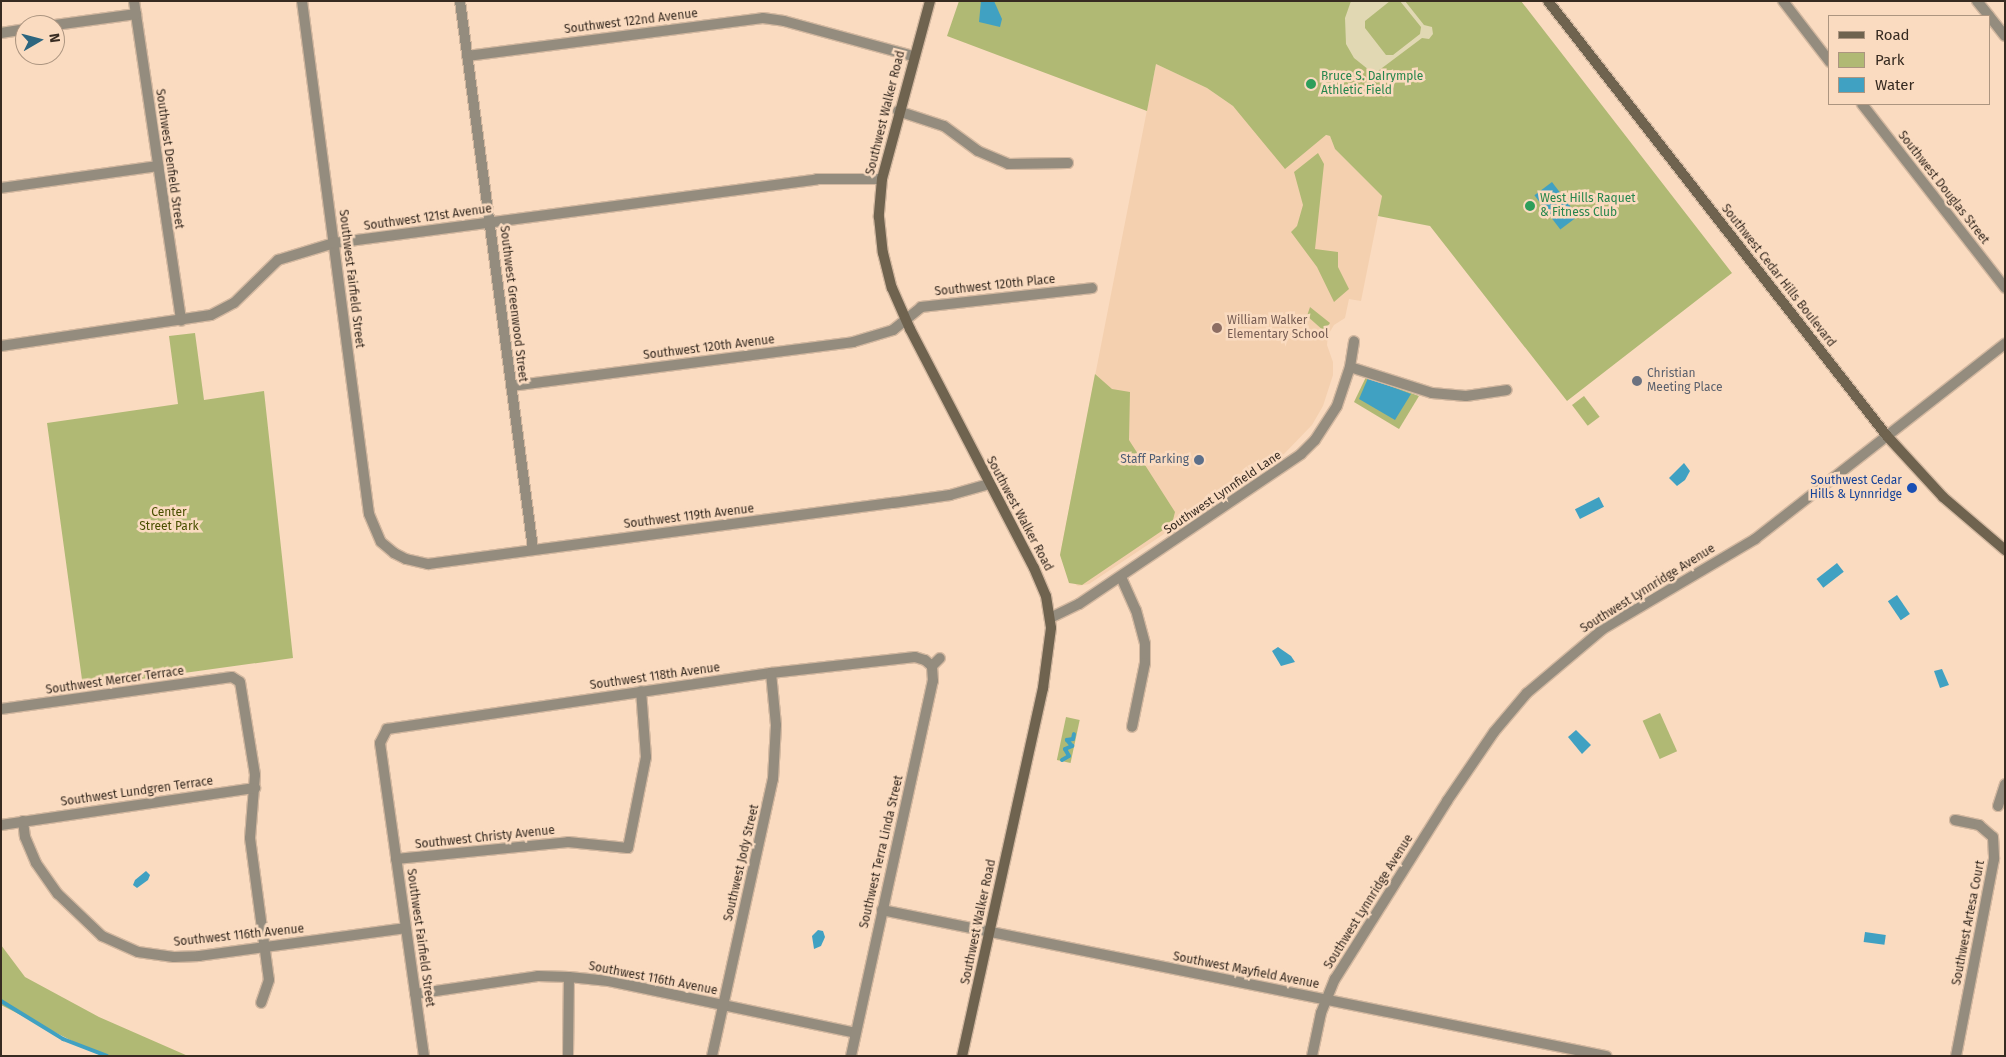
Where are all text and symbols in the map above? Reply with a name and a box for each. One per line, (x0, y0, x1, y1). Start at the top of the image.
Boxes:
street label: Southwest 122nd Avenue (563, 7, 699, 37)
north arrow (15, 15, 65, 65)
legend (1828, 15, 1991, 105)
text: Road (1875, 26, 1910, 44)
text: N (45, 32, 63, 44)
street label: Southwest Walker Road (864, 49, 908, 177)
text: Park (1875, 51, 1905, 69)
place label: Bruce S. DaIrymple Athletic Field (1321, 70, 1423, 98)
text: Water (1875, 76, 1914, 94)
marker: Bruce S. DaIrymple Athletic Field (1305, 78, 1317, 90)
street label: Southwest Denfield Street (152, 88, 186, 230)
street label: Southwest Douglas Street (1894, 129, 1992, 247)
place label: West Hills Raquet & Fitness Club (1540, 192, 1636, 220)
marker: West Hills Raquet & Fitness Club (1524, 200, 1536, 212)
street label: Southwest 121st Avenue (363, 202, 493, 234)
street label: Southwest Cedar Hills Boulevard (1718, 202, 1838, 350)
street label: Southwest Fairfield Street (335, 209, 367, 349)
street label: Southwest Greenwood Street (496, 225, 530, 383)
street label: Southwest 120th Place (934, 272, 1056, 300)
place label: William Walker Elementary School (1227, 314, 1329, 342)
marker: William Walker Elementary School (1211, 322, 1223, 334)
street label: Southwest 120th Avenue (642, 333, 776, 363)
place label: Christian Meeting Place (1647, 367, 1722, 395)
marker: Christian Meeting Place (1631, 375, 1643, 387)
street label: Southwest Lynnfield Lane (1162, 448, 1284, 538)
place label: Staff Parking (1120, 453, 1189, 467)
street label: Southwest Walker Road (983, 454, 1055, 574)
marker: Staff Parking (1193, 454, 1205, 466)
place label: Southwest Cedar Hills & Lynnridge (1810, 474, 1902, 502)
marker: Southwest Cedar Hills & Lynnridge (1906, 482, 1918, 494)
street label: Southwest 119th Avenue (623, 502, 755, 532)
park label: Center Street Park (139, 506, 199, 534)
street label: Southwest Lynnridge Avenue (1578, 542, 1718, 636)
street label: Southwest 118th Avenue (589, 661, 721, 693)
street label: Southwest Mercer Terrace (45, 664, 185, 698)
street label: Southwest Lundgren Terrace (60, 774, 214, 810)
street label: Southwest Terra Linda Street (857, 774, 907, 930)
street label: Southwest Jody Street (722, 803, 762, 923)
street label: Southwest Christy Avenue (414, 823, 556, 853)
street label: Southwest Lynnridge Avenue (1322, 832, 1416, 972)
street label: Southwest Walker Road (959, 858, 999, 986)
street label: Southwest Artesa Court (1950, 859, 1988, 987)
street label: Southwest Fairfield Street (403, 868, 437, 1008)
street label: Southwest 116th Avenue (173, 922, 305, 950)
street label: Southwest Mayfield Avenue (1172, 950, 1320, 992)
street label: Southwest 116th Avenue (587, 959, 719, 999)

